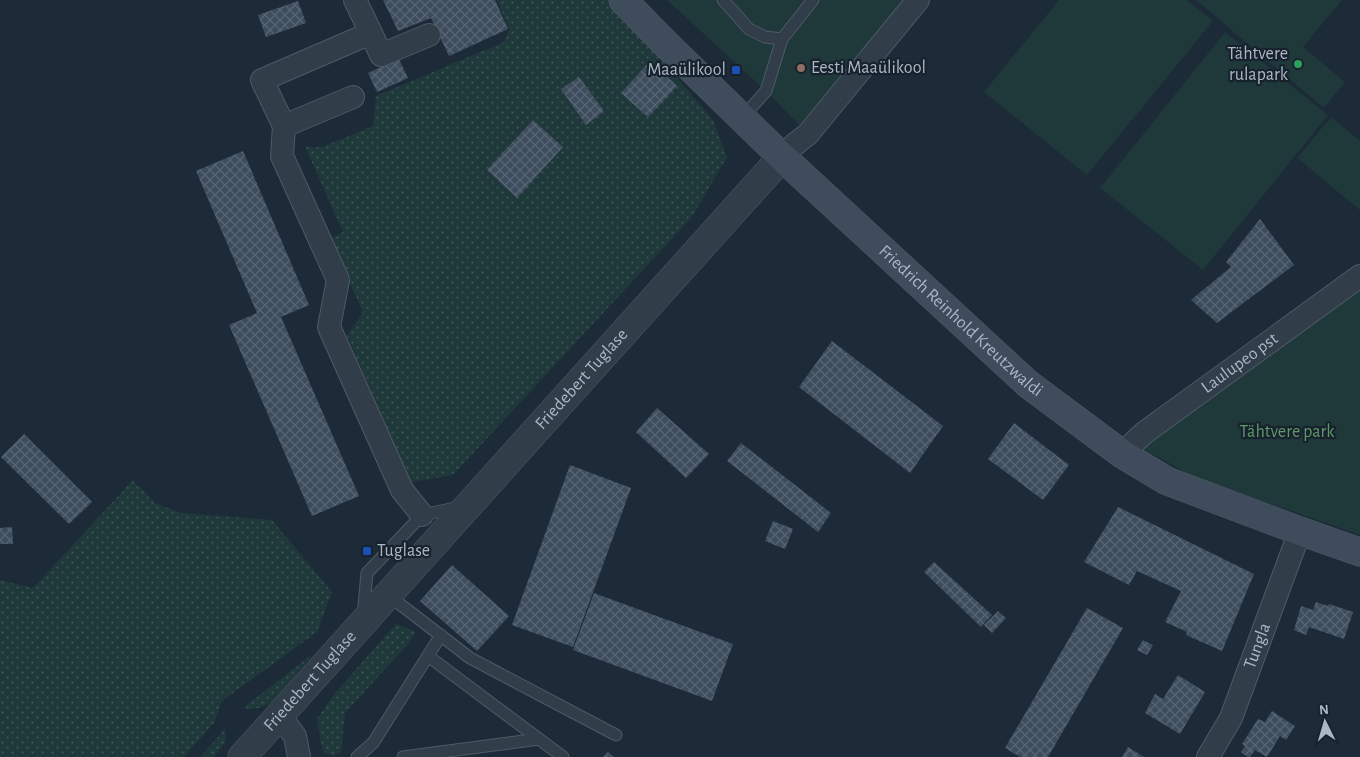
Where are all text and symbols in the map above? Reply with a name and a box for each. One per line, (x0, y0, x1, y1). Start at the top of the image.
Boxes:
place label: Tähtvere rulapark (1227, 45, 1289, 84)
marker: Tähtvere rulapark (1292, 58, 1304, 70)
place label: Eesti Maaülikool (811, 59, 926, 77)
place label: Maaülikool (647, 61, 726, 79)
marker: Eesti Maaülikool (795, 62, 807, 74)
marker: Maaülikool (730, 64, 742, 76)
street label: Friedrich Reinhold Kreutzwaldi (875, 242, 1046, 400)
street label: Friedebert Tuglase (532, 326, 632, 433)
street label: Laulupeo pst (1198, 330, 1282, 397)
park label: Tähtvere park (1239, 423, 1335, 441)
place label: Tuglase (377, 542, 430, 560)
marker: Tuglase (361, 545, 373, 557)
street label: Tungla (1241, 621, 1274, 671)
street label: Friedebert Tuglase (261, 627, 360, 735)
north arrow (1300, 697, 1350, 747)
text: N (1318, 703, 1329, 717)

